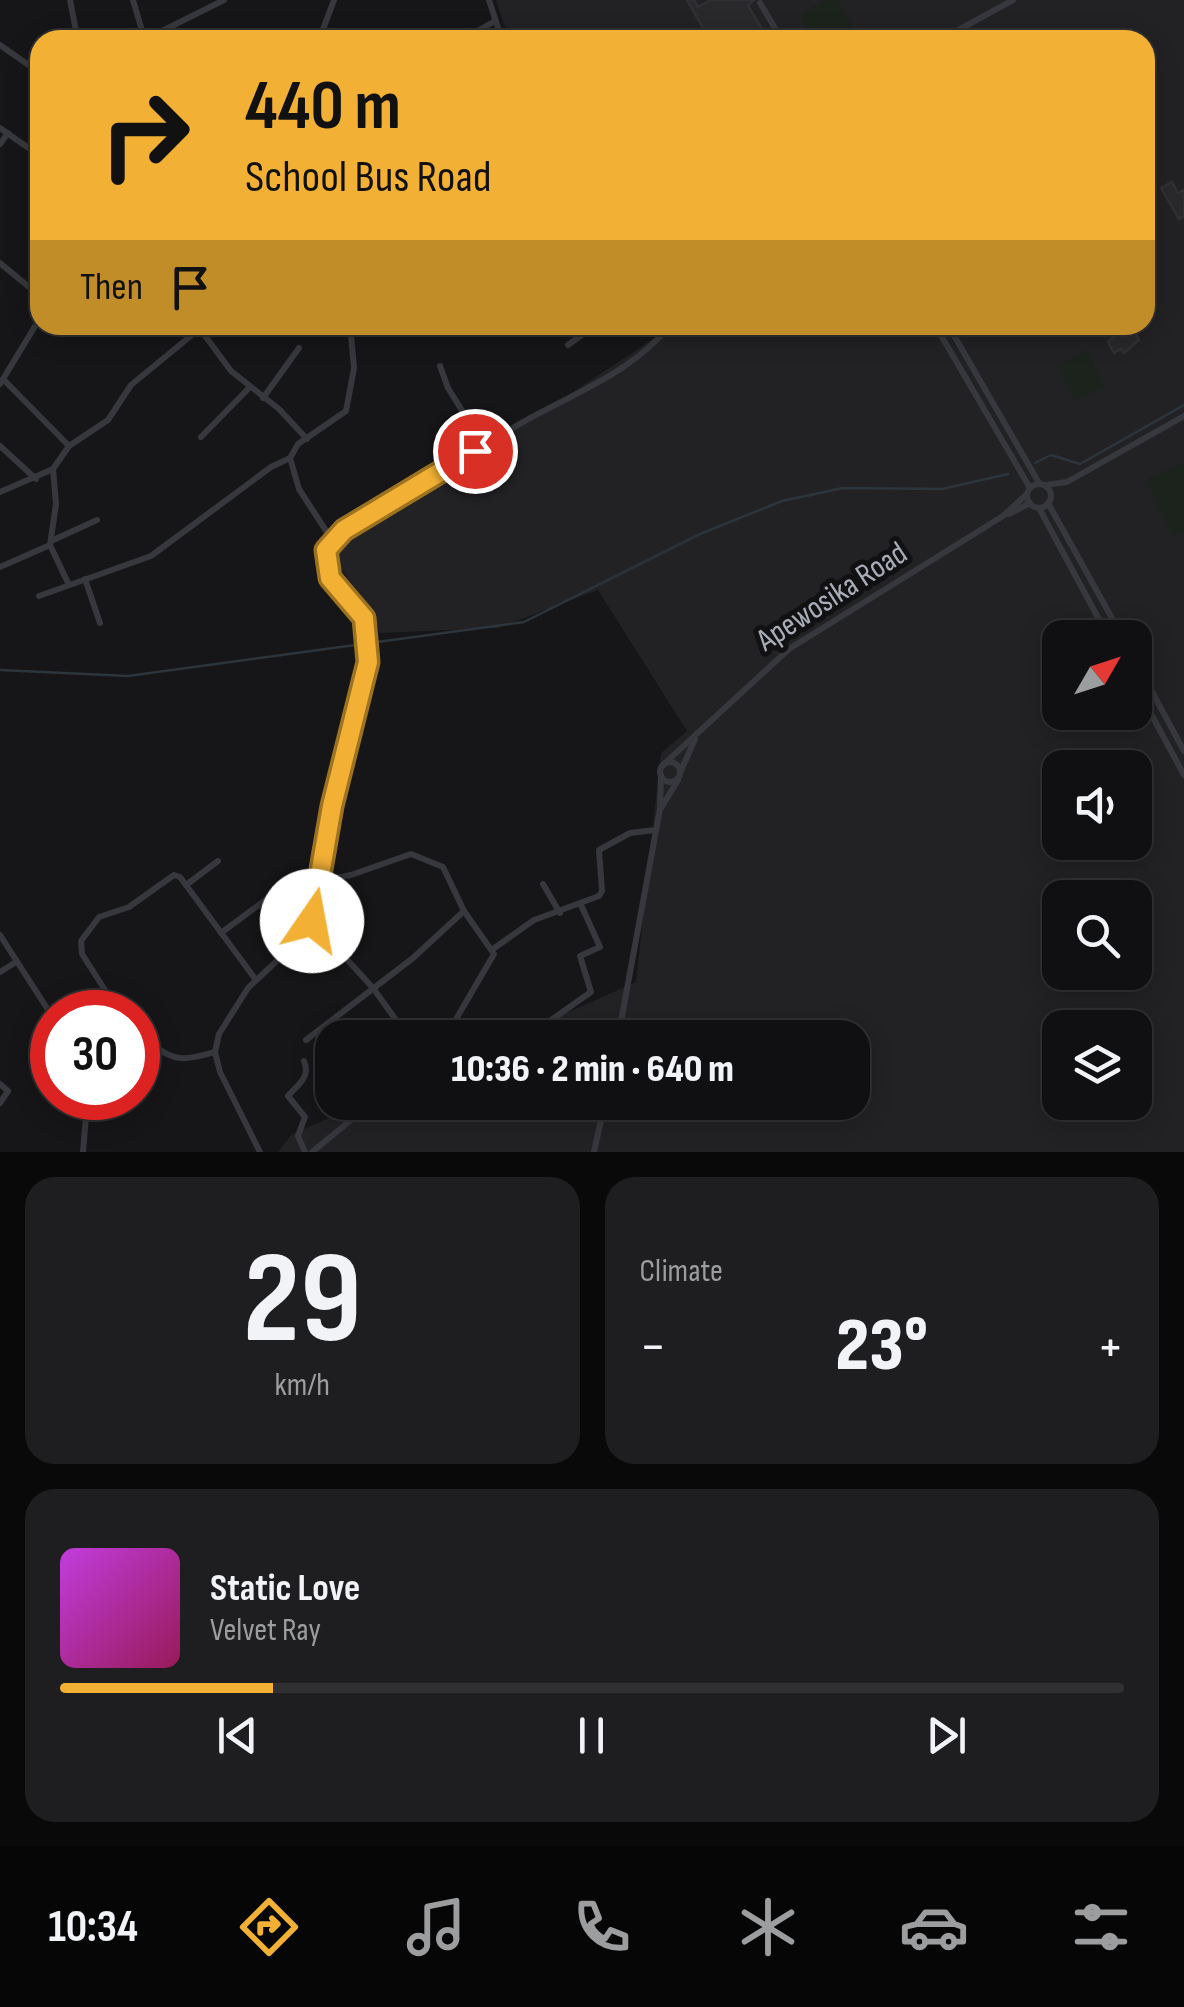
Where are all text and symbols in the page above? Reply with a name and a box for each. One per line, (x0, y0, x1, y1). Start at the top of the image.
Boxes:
text: 440 m (245, 65, 401, 149)
icon: right (80, 70, 210, 200)
text: School Bus Road (245, 150, 492, 205)
icon: arrive (163, 260, 218, 315)
text: Then (80, 265, 143, 310)
pin (433, 409, 518, 494)
icon: arrive (448, 424, 503, 479)
street label: Apewosika Road (748, 534, 915, 661)
north arrow (1042, 620, 1152, 730)
map controls (1042, 620, 1152, 1120)
button: sound (1042, 750, 1152, 860)
position arrow (260, 869, 364, 973)
button: search (1042, 880, 1152, 990)
speed limit sign: 30 (30, 990, 160, 1120)
button: layers (1042, 1010, 1152, 1120)
text: 10:36 · 2 min · 640 m (451, 1047, 734, 1092)
text: 29 (243, 1223, 362, 1379)
text: Climate (640, 1252, 723, 1291)
text: 23° (836, 1301, 928, 1392)
text: − (640, 1314, 666, 1381)
text: + (1097, 1314, 1124, 1381)
text: km/h (275, 1366, 330, 1405)
text: Static Love (210, 1566, 360, 1611)
text: Velvet Ray (210, 1611, 321, 1650)
icon: previous (210, 1708, 265, 1763)
icon: pause (564, 1708, 619, 1763)
icon: next (919, 1708, 974, 1763)
icon: directions (234, 1892, 304, 1962)
icon: music (401, 1892, 471, 1962)
icon: phone (567, 1892, 637, 1962)
icon: climate (733, 1892, 803, 1962)
icon: car (899, 1892, 969, 1962)
icon: filters (1066, 1892, 1136, 1962)
text: 10:34 (48, 1900, 138, 1955)

